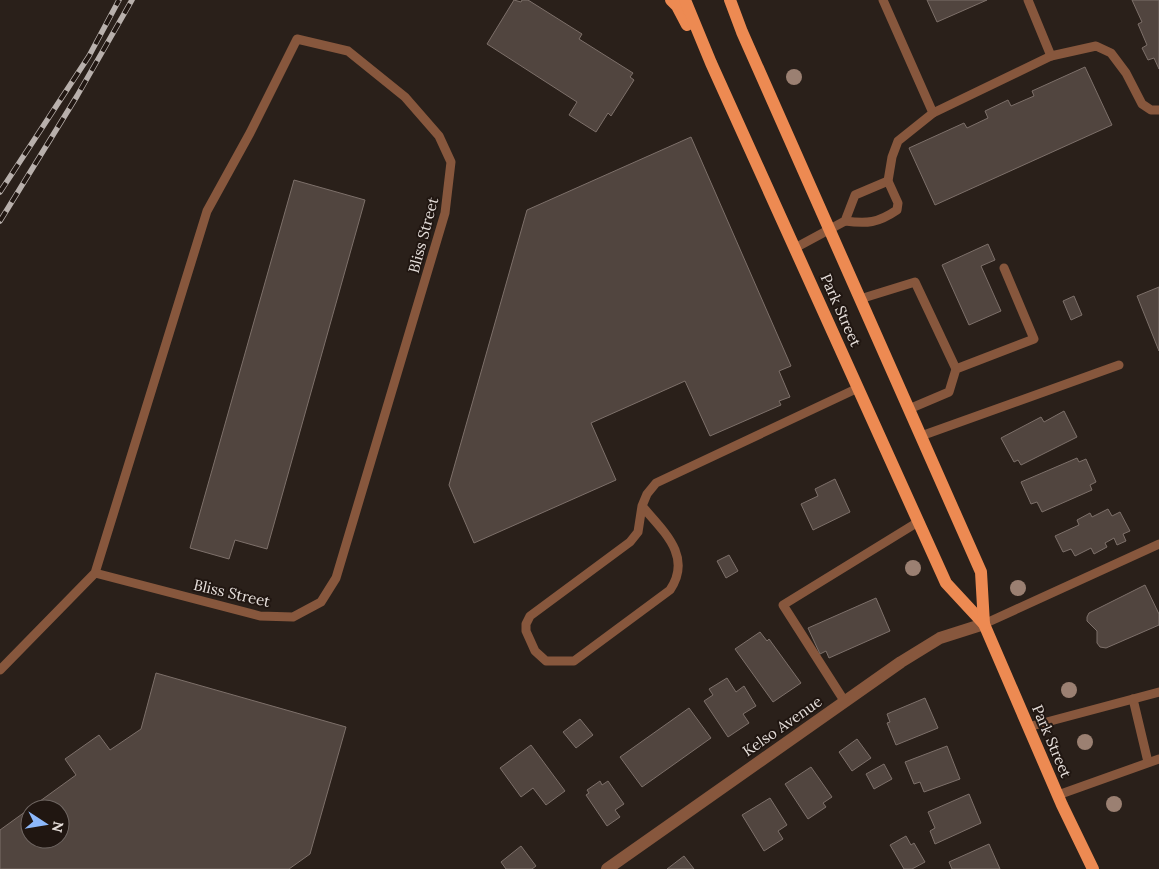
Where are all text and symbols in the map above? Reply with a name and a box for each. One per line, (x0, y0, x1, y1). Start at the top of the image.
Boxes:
street label: Bliss Street (404, 195, 442, 275)
street label: Park Street (817, 271, 866, 350)
street label: Bliss Street (192, 575, 272, 611)
street label: Kelso Avenue (739, 692, 825, 760)
street label: Park Street (1028, 702, 1076, 781)
north arrow (20, 799, 70, 849)
text: N (48, 820, 68, 834)

